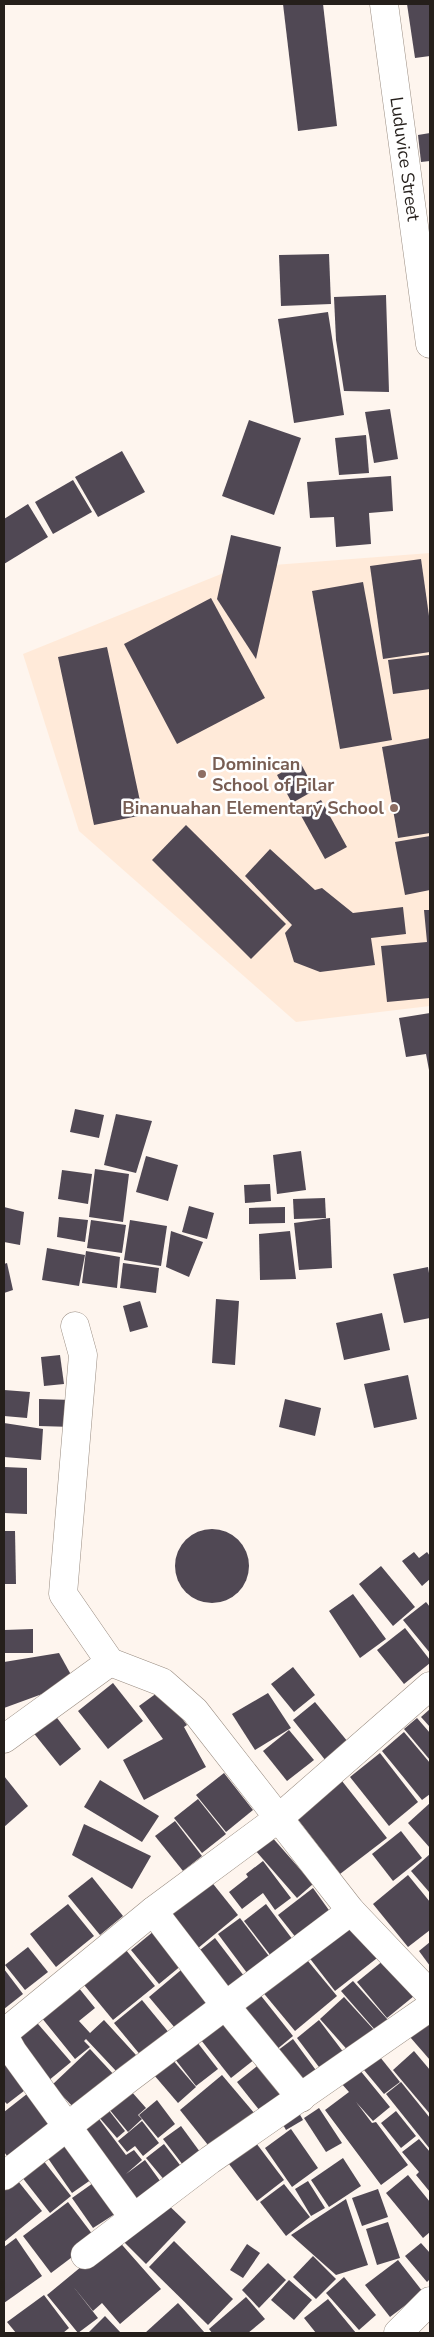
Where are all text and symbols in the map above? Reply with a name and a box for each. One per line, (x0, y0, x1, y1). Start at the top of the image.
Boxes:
street label: Luduvice Street (384, 95, 426, 223)
place label: Dominican School of Pilar (212, 752, 334, 797)
marker: Dominican School of Pilar (196, 768, 208, 780)
place label: Binanuahan Elementary School (122, 796, 384, 820)
marker: Binanuahan Elementary School (388, 802, 400, 814)

